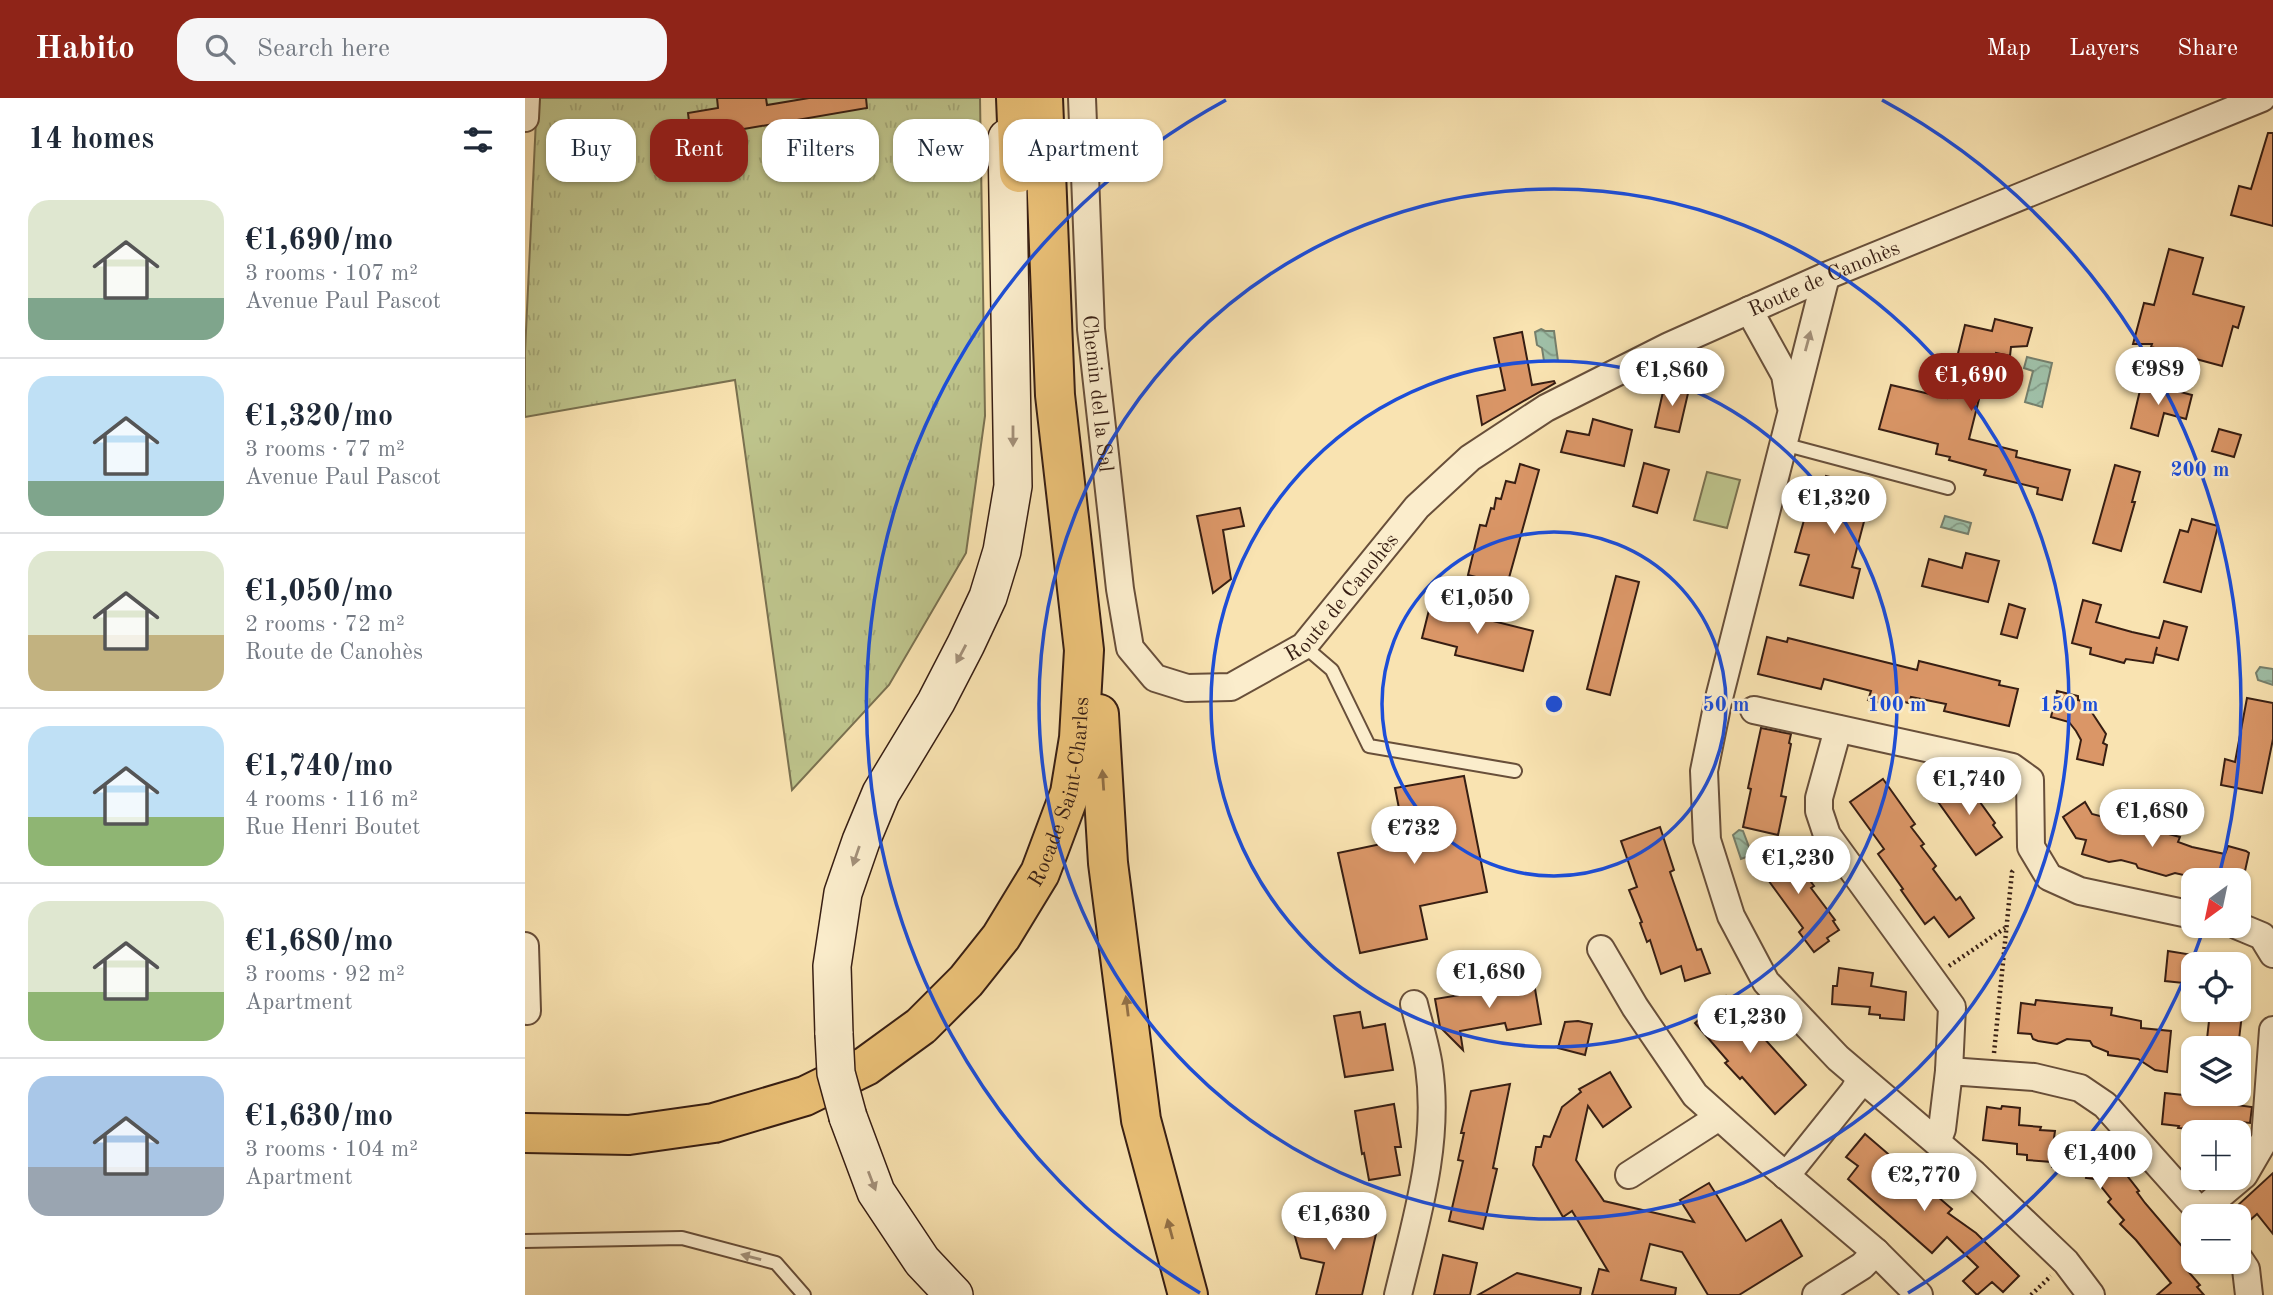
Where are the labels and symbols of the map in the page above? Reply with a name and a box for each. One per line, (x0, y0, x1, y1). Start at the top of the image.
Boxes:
street label: Route de Canohès (1745, 238, 1903, 321)
street label: Chemin del la Sal (1078, 314, 1116, 474)
one-way arrow (1804, 331, 1814, 352)
pin: €1,860 (1615, 348, 1729, 408)
pin: €989 (2117, 348, 2199, 407)
pin: €1,690 (1914, 354, 2028, 413)
one-way arrow (1007, 425, 1019, 447)
text: 200 m (2170, 460, 2230, 481)
pin: €1,320 (1777, 476, 1891, 536)
street label: Route de Canohès (1282, 530, 1403, 666)
pin: €1,050 (1420, 576, 1534, 636)
one-way arrow (955, 644, 967, 664)
centre of rings (1542, 692, 1566, 716)
text: 50 m (1702, 695, 1750, 716)
text: 100 m (1867, 695, 1927, 716)
text: 150 m (2039, 695, 2099, 716)
street label: Rocade Saint-Charles (1025, 696, 1093, 891)
pin: €1,740 (1912, 758, 2026, 817)
one-way arrow (1097, 769, 1108, 791)
pin: €1,680 (2095, 790, 2209, 849)
pin: €732 (1373, 806, 1455, 866)
pin: €1,230 (1741, 836, 1855, 896)
one-way arrow (850, 845, 861, 866)
north arrow (2181, 868, 2251, 938)
pin: €1,680 (1432, 950, 1546, 1010)
one-way arrow (1121, 995, 1132, 1017)
pin: €1,230 (1693, 996, 1807, 1055)
pin: €1,400 (2043, 1132, 2157, 1191)
pin: €2,770 (1867, 1154, 1981, 1213)
one-way arrow (867, 1171, 878, 1192)
pin: €1,630 (1277, 1192, 1391, 1252)
one-way arrow (1165, 1218, 1175, 1239)
one-way arrow (740, 1251, 762, 1262)

